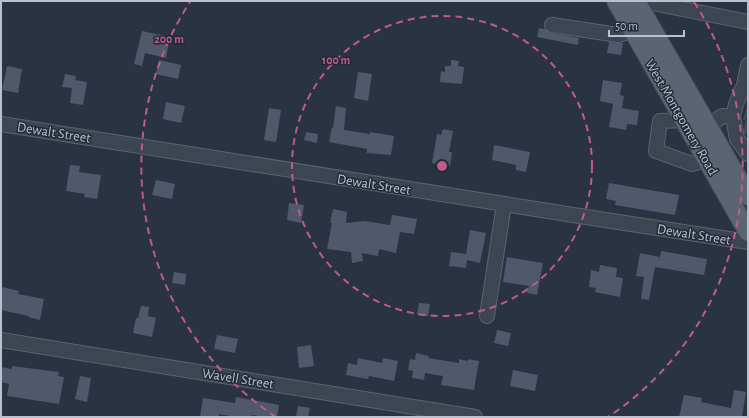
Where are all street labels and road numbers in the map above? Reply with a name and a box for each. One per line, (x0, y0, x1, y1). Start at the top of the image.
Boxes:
street label: West Montgomery Road (642, 57, 720, 178)
street label: Dewalt Street (16, 120, 92, 146)
street label: Dewalt Street (336, 172, 412, 198)
street label: Dewalt Street (656, 222, 732, 248)
street label: Wavell Street (201, 366, 275, 392)

